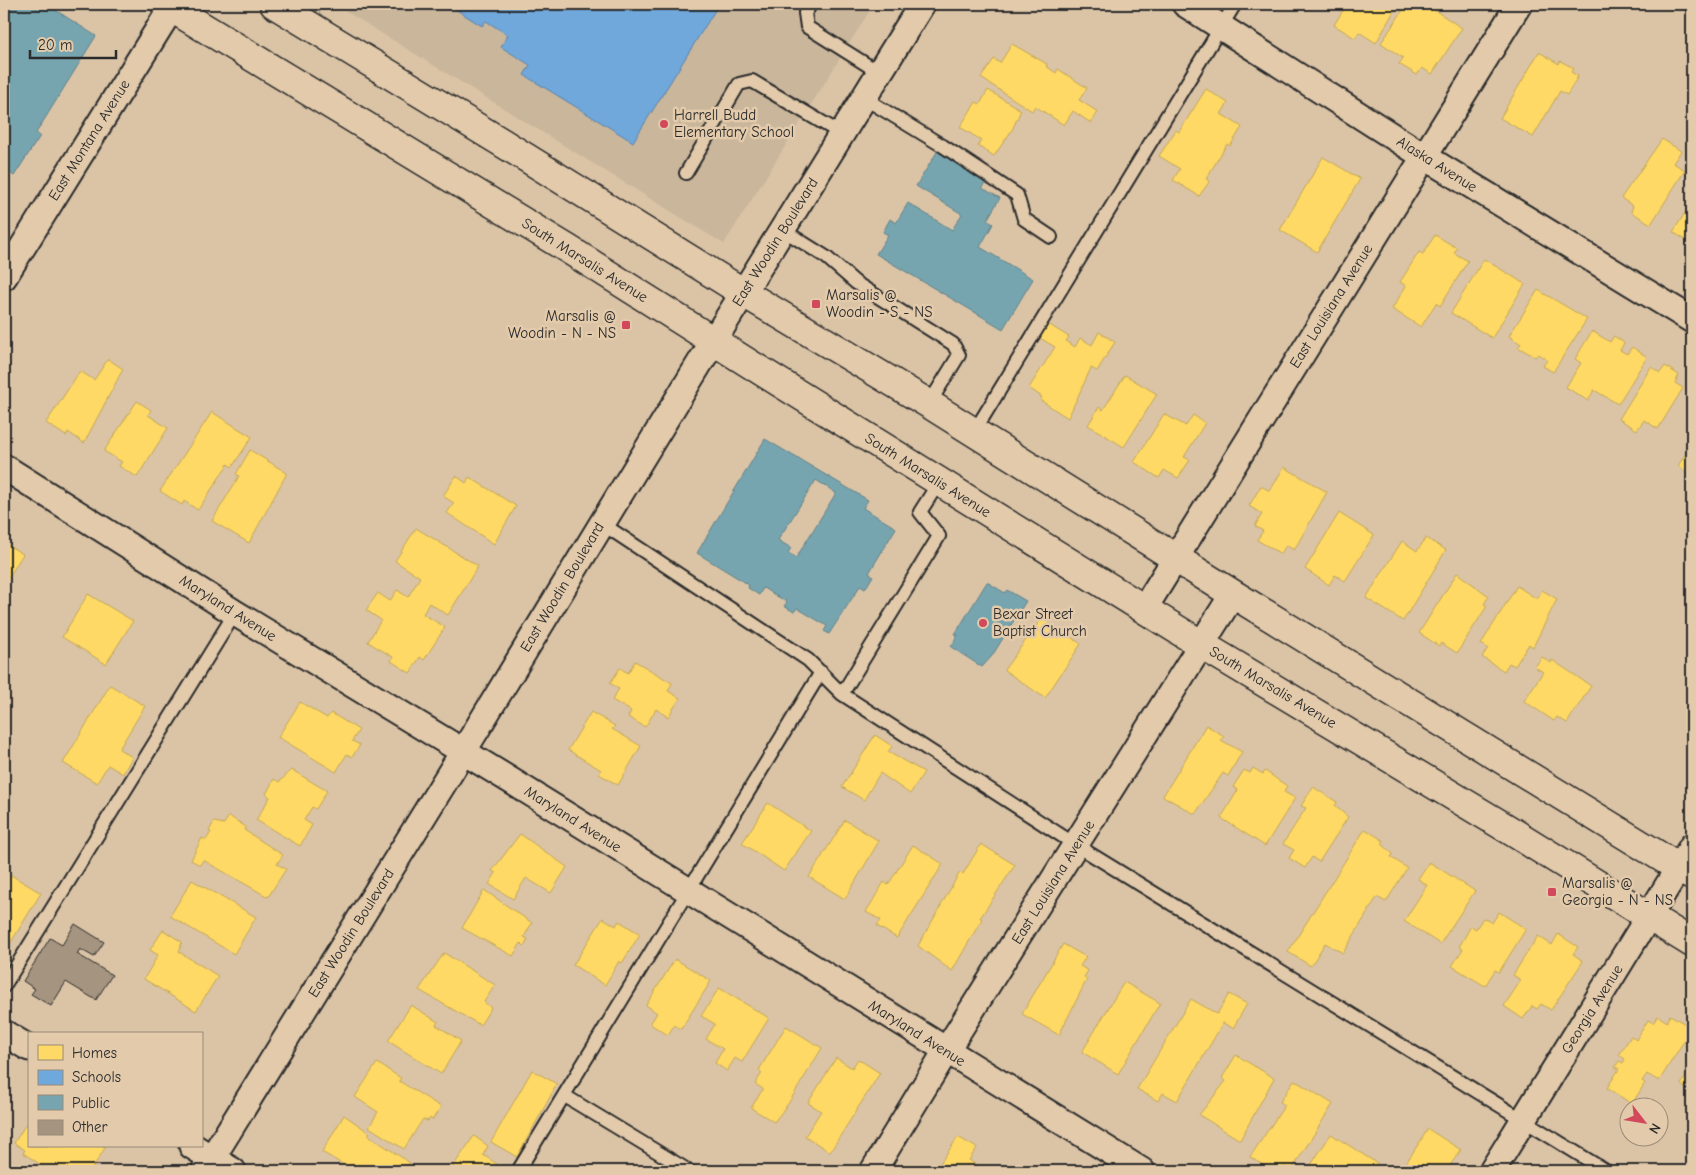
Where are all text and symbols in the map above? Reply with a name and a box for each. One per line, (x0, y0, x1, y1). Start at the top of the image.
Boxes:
scale bar (30, 28, 116, 60)
text: 20 m (38, 36, 72, 54)
street label: East Montana Avenue (44, 76, 134, 204)
place label: Harrell Budd Elementary School (674, 106, 794, 141)
marker: Harrell Budd Elementary School (658, 118, 670, 130)
street label: Alaska Avenue (1393, 132, 1481, 196)
street label: East Woodin Boulevard (728, 174, 822, 310)
street label: South Marsalis Avenue (519, 214, 652, 306)
street label: East Louisiana Avenue (1286, 240, 1377, 371)
place label: Marsalis @ Woodin - S - NS (826, 286, 932, 321)
marker: Marsalis @ Woodin - S - NS (810, 298, 822, 310)
place label: Marsalis @ Woodin - N - NS (508, 307, 616, 342)
marker: Marsalis @ Woodin - N - NS (620, 319, 632, 331)
street label: South Marsalis Avenue (862, 429, 995, 521)
street label: East Woodin Boulevard (516, 519, 608, 655)
street label: Maryland Avenue (176, 571, 280, 645)
place label: Bexar Street Baptist Church (993, 605, 1087, 640)
marker: Bexar Street Baptist Church (977, 617, 989, 629)
street label: South Marsalis Avenue (1206, 642, 1340, 732)
street label: Maryland Avenue (521, 782, 625, 856)
street label: East Louisiana Avenue (1008, 816, 1099, 947)
street label: East Woodin Boulevard (304, 865, 398, 1001)
place label: Marsalis @ Georgia - N - NS (1562, 874, 1673, 909)
marker: Marsalis @ Georgia - N - NS (1546, 886, 1558, 898)
street label: Georgia Avenue (1557, 961, 1627, 1057)
street label: Maryland Avenue (865, 996, 969, 1070)
legend (28, 1032, 202, 1148)
text: Homes (72, 1044, 117, 1062)
text: Schools (72, 1068, 121, 1086)
text: Public (72, 1094, 110, 1112)
north arrow (1618, 1098, 1668, 1148)
text: Other (72, 1118, 107, 1136)
text: N (1645, 1120, 1664, 1137)

